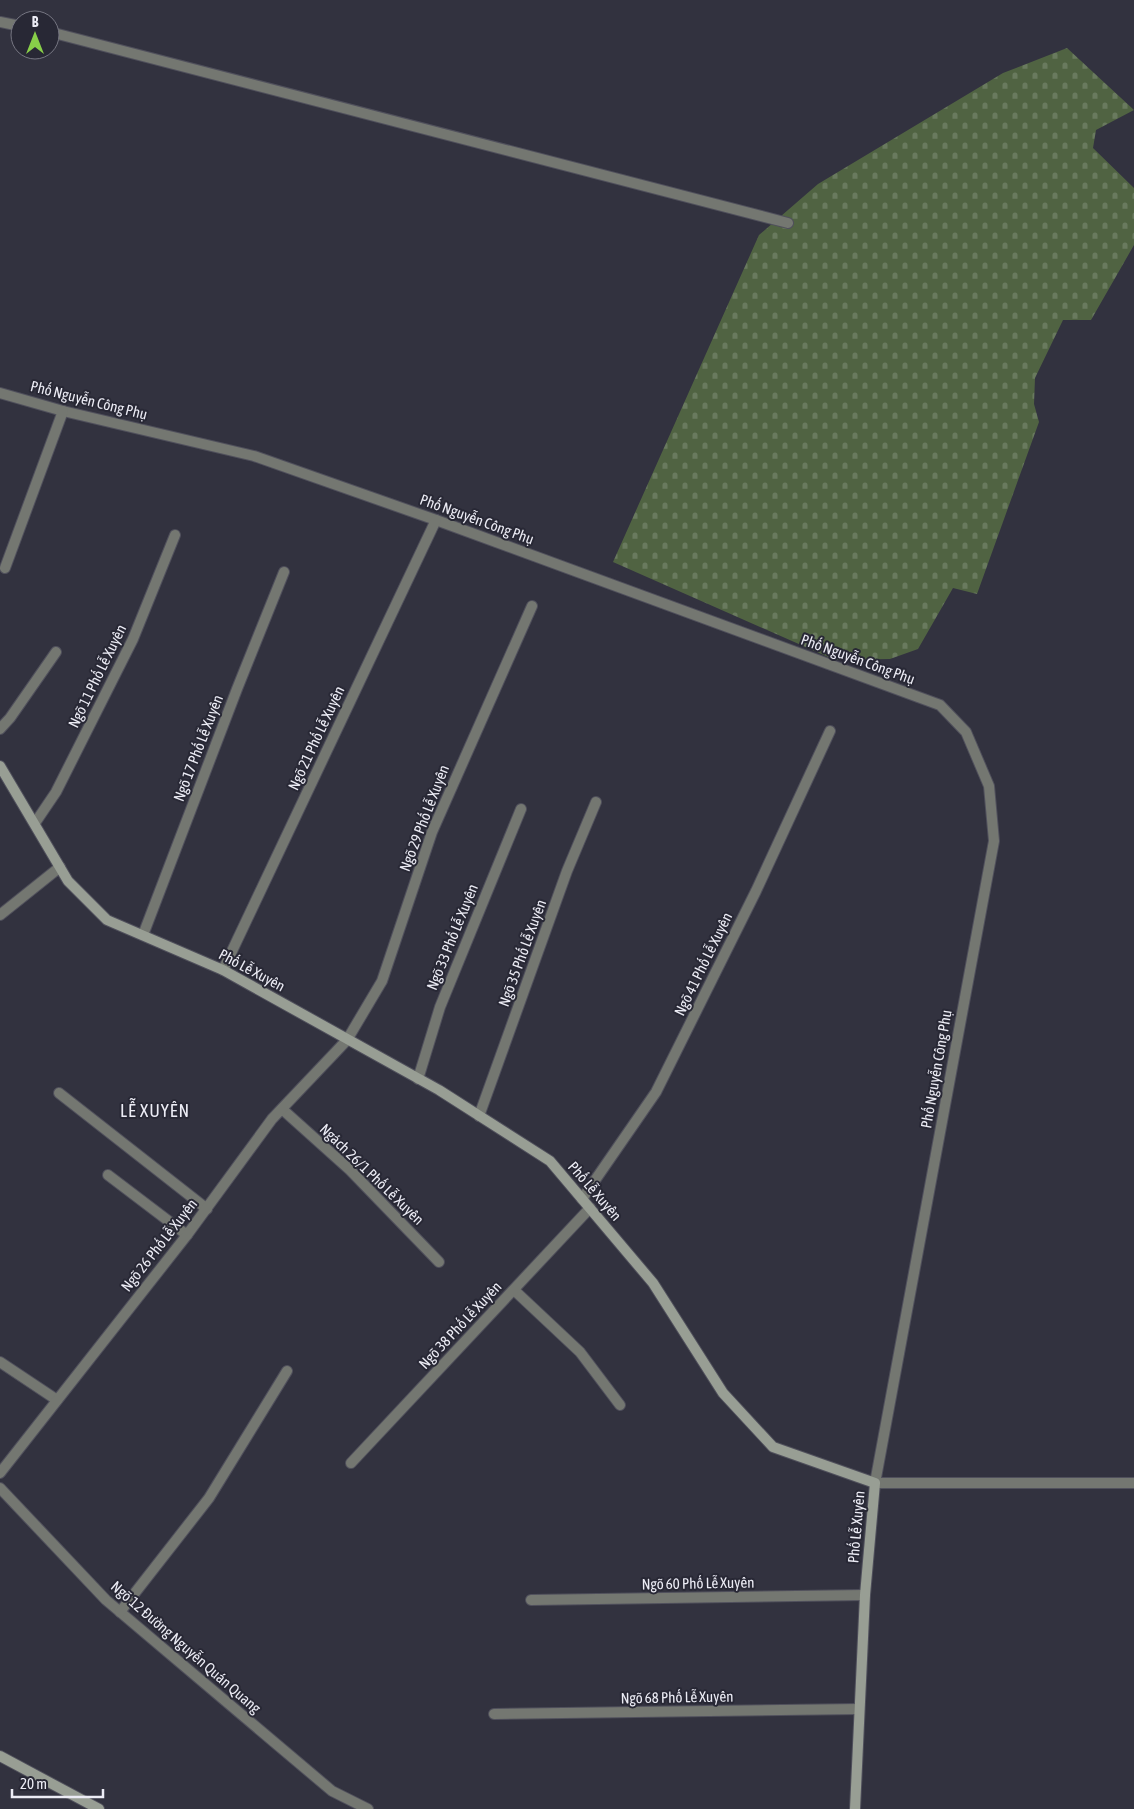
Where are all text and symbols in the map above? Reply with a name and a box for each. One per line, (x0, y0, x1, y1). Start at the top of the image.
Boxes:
north arrow (10, 10, 60, 60)
text: B (32, 14, 39, 30)
street label: Phố Nguyễn Công Phụ (29, 377, 149, 423)
street label: Phố Nguyễn Công Phụ (418, 491, 536, 547)
street label: Ngõ 11 Phố Lễ Xuyên (65, 622, 129, 730)
street label: Phố Nguyễn Công Phụ (799, 631, 917, 687)
street label: Ngõ 21 Phố Lễ Xuyên (284, 683, 348, 793)
street label: Ngõ 17 Phố Lễ Xuyên (170, 692, 226, 804)
street label: Ngõ 29 Phố Lễ Xuyên (396, 762, 452, 874)
street label: Ngõ 33 Phố Lễ Xuyên (423, 882, 481, 992)
street label: Ngõ 35 Phố Lễ Xuyên (495, 897, 549, 1009)
street label: Ngõ 41 Phố Lễ Xuyên (671, 910, 735, 1018)
street label: Phố Lễ Xuyên (216, 945, 288, 995)
street label: Phố Nguyễn Công Phụ (917, 1008, 955, 1130)
district label: LỄ XUYÊN (120, 1098, 190, 1121)
street label: Ngách 26/1 Phố Lễ Xuyên (317, 1120, 427, 1228)
street label: Phố Lễ Xuyên (565, 1158, 625, 1224)
street label: Ngõ 26 Phố Lễ Xuyên (118, 1195, 200, 1295)
street label: Ngõ 38 Phố Lễ Xuyên (415, 1278, 505, 1372)
street label: Phố Lễ Xuyên (844, 1490, 868, 1564)
street label: Ngõ 60 Phố Lễ Xuyên (641, 1574, 755, 1592)
street label: Ngõ 12 Đường Nguyễn Quán Quang (108, 1577, 265, 1717)
street label: Ngõ 68 Phố Lễ Xuyên (620, 1688, 734, 1706)
scale bar (12, 1766, 104, 1798)
text: 20 m (20, 1775, 47, 1792)

